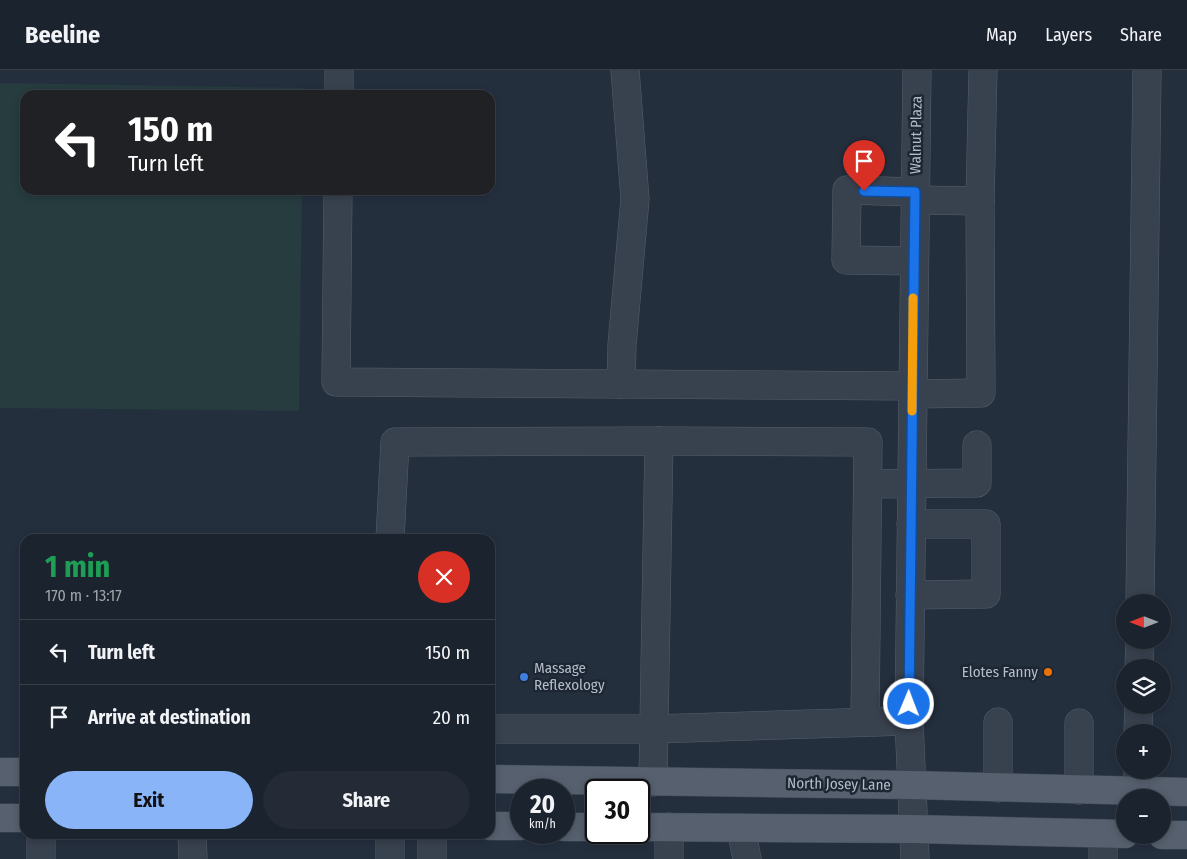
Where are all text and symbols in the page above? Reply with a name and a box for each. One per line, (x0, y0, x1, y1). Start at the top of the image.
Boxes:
text: Beeline (25, 21, 100, 49)
text: Map (986, 24, 1017, 46)
text: Layers (1045, 24, 1092, 46)
text: Share (1120, 24, 1162, 46)
street label: Walnut Plaza (906, 96, 926, 174)
text: 150 m (128, 108, 213, 150)
icon: left (45, 110, 110, 175)
pin (843, 140, 885, 191)
icon: arrive (850, 147, 878, 175)
text: Turn left (128, 150, 204, 177)
text: 1 min (45, 549, 110, 585)
button: close (418, 551, 470, 603)
text: 170 m · 13:17 (45, 586, 122, 605)
north arrow (1116, 594, 1171, 649)
map controls (1116, 594, 1171, 844)
icon: left (45, 638, 73, 666)
text: Turn left (88, 641, 155, 664)
text: 150 m (425, 641, 470, 664)
place label: Massage Reflexology (534, 659, 605, 694)
button: layers (1116, 659, 1171, 714)
place label: Elotes Fanny (962, 663, 1038, 681)
marker: Elotes Fanny (1042, 666, 1054, 678)
marker: Massage Reflexology (518, 671, 530, 683)
position arrow (882, 677, 934, 729)
icon: arrive (45, 703, 73, 731)
text: Arrive at destination (88, 706, 251, 729)
text: 20 m (433, 706, 470, 729)
button: + (1116, 724, 1171, 779)
button: Exit (45, 771, 253, 829)
button: Share (263, 771, 470, 829)
street label: North Josey Lane (787, 774, 891, 794)
speed limit sign: 30 (585, 779, 650, 844)
button: − (1116, 789, 1171, 844)
text: 20 (530, 790, 555, 820)
text: km/h (529, 817, 556, 831)

